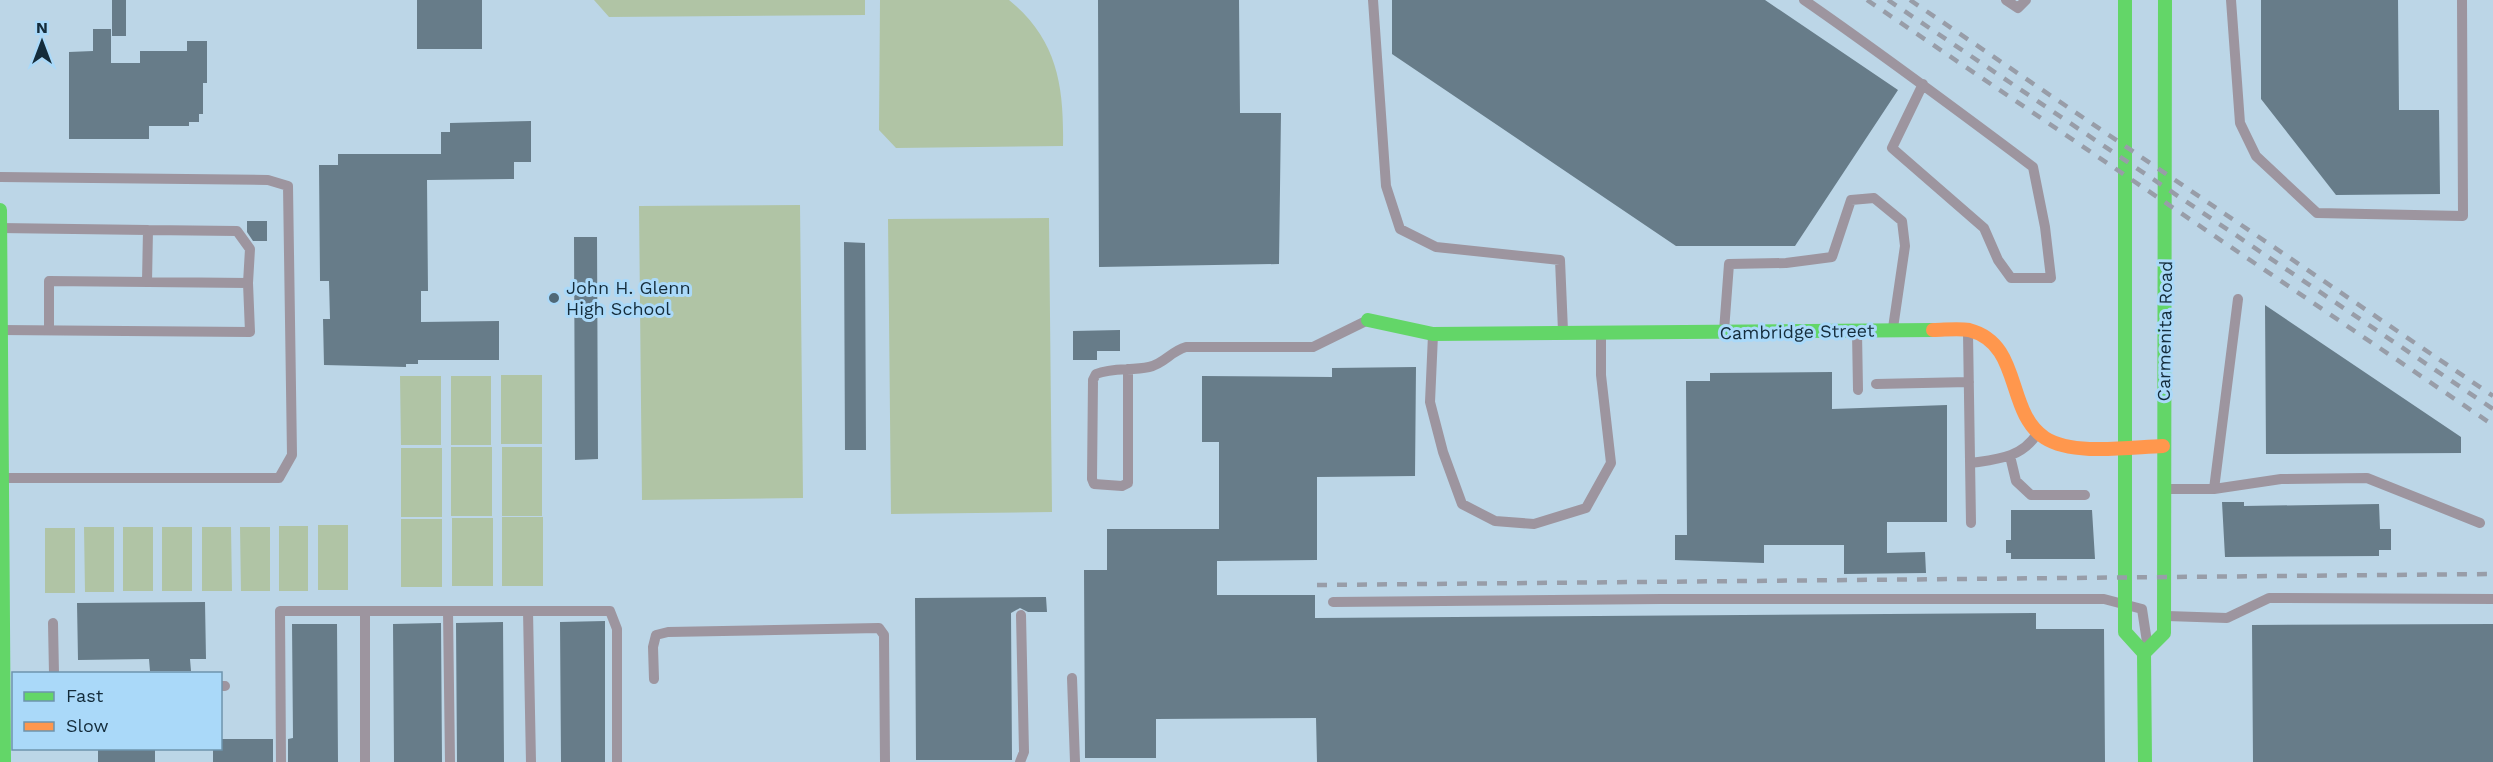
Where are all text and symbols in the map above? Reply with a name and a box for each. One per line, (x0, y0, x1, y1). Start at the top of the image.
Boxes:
north arrow (12, 12, 72, 72)
text: N (36, 18, 48, 37)
street label: Carmenita Road (2153, 260, 2176, 402)
place label: John H. Glenn High School (566, 277, 691, 319)
marker: John H. Glenn High School (547, 291, 561, 305)
street label: Cambridge Street (1719, 320, 1875, 343)
legend (12, 672, 222, 750)
text: Fast (66, 685, 104, 706)
text: Slow (66, 715, 109, 736)

